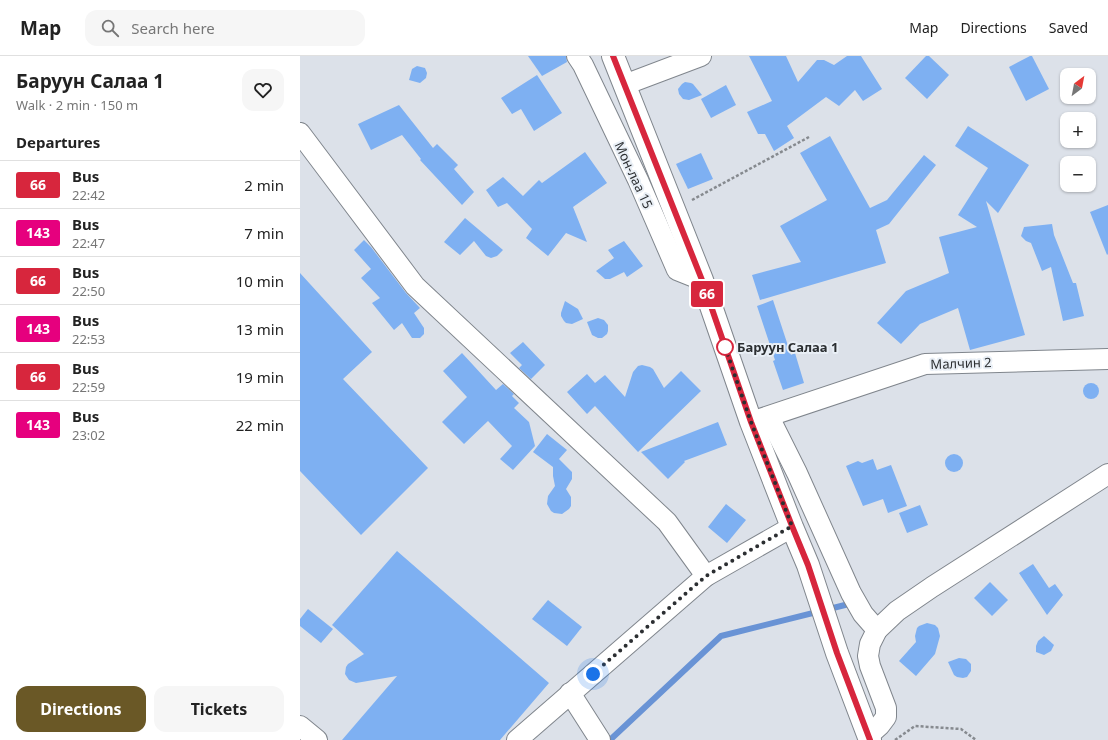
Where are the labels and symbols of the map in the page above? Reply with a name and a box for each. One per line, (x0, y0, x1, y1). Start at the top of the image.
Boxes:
north arrow (1060, 68, 1096, 104)
street label: Мон-лаа 15 (611, 139, 657, 211)
line badge: 66 (689, 281, 725, 307)
marker: Баруун Салаа 1 (716, 338, 734, 356)
place label: Баруун Салаа 1 (737, 338, 838, 356)
street label: Малчин 2 (930, 353, 992, 373)
your location (583, 664, 603, 684)

